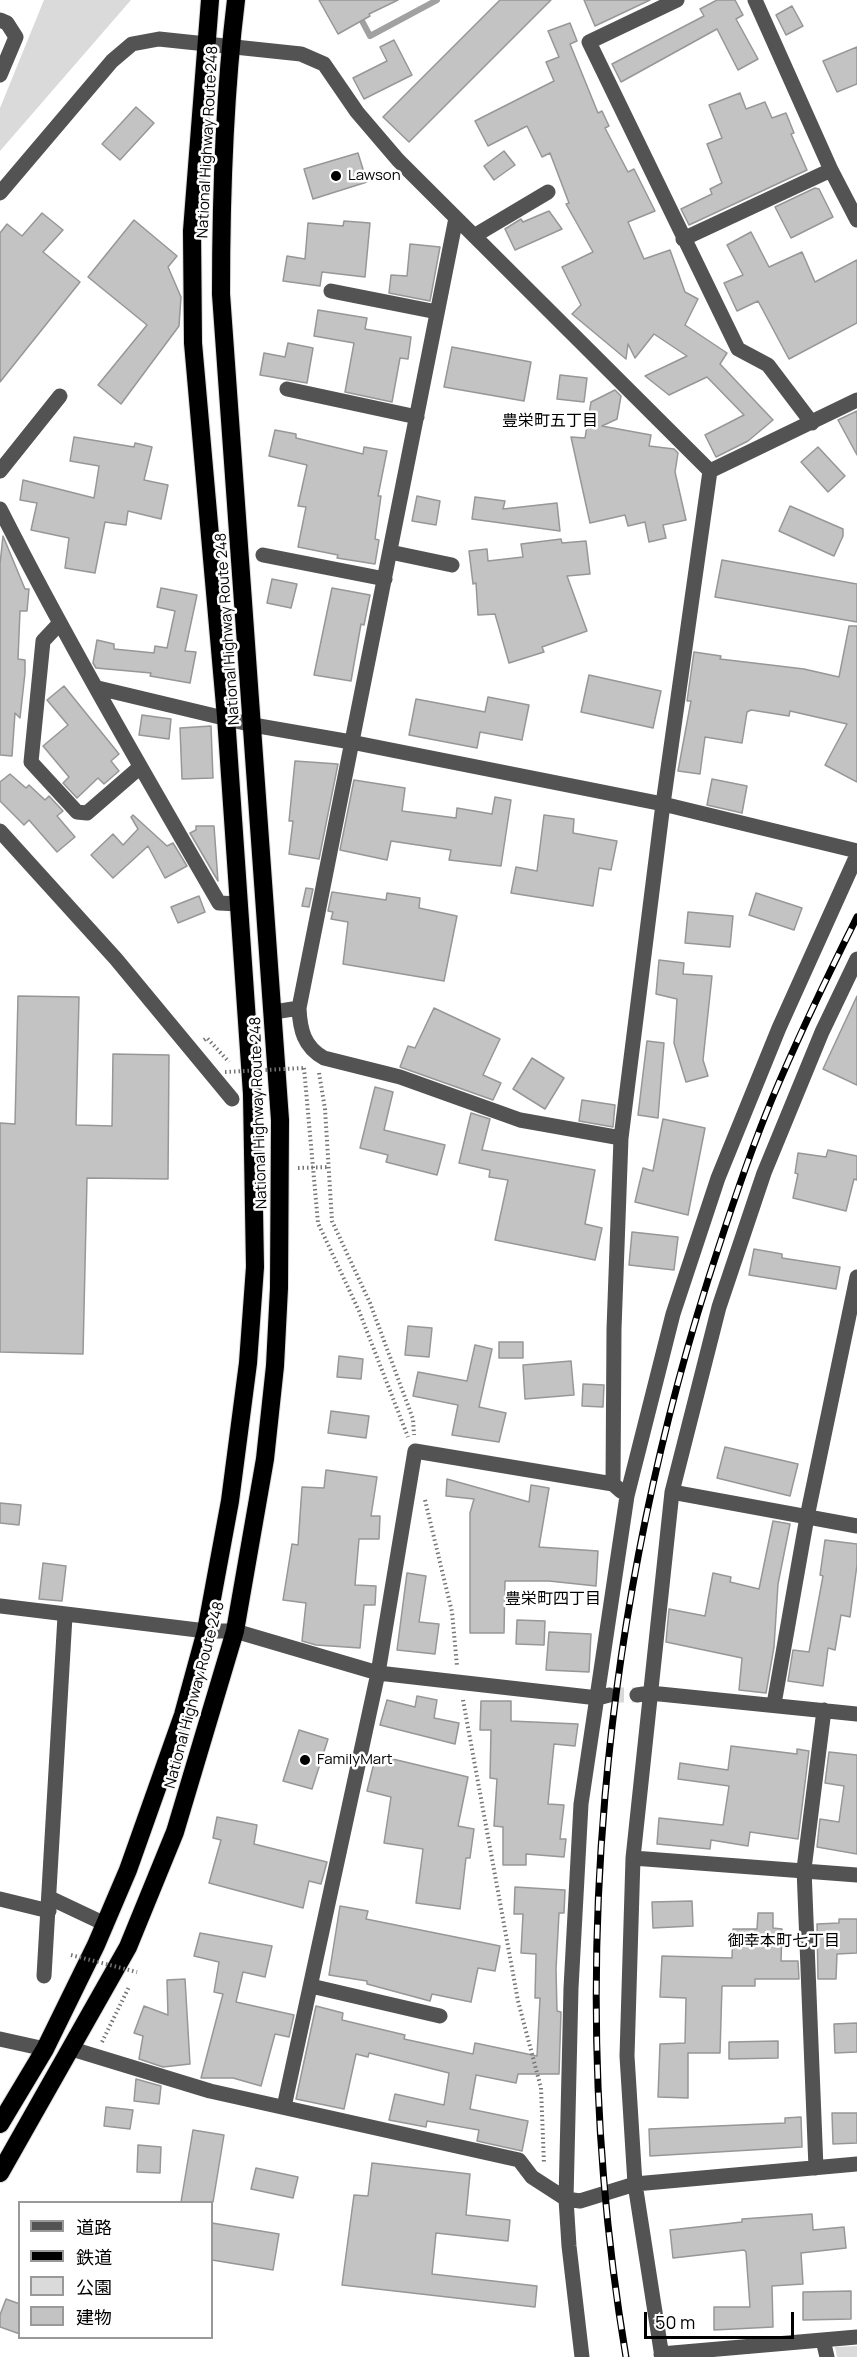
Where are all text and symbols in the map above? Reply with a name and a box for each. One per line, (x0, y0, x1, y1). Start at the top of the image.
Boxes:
street label: National Highway Route 248 (194, 45, 222, 239)
place label: Lawson (348, 167, 401, 185)
marker: Lawson (329, 169, 343, 183)
district label: 豊栄町五丁目 (502, 412, 598, 432)
street label: National Highway Route 248 (212, 532, 244, 726)
street label: National Highway Route 248 (247, 1016, 271, 1210)
district label: 豊栄町四丁目 (505, 1590, 601, 1610)
street label: National Highway Route 248 (161, 1600, 229, 1790)
place label: FamilyMart (317, 1751, 393, 1769)
marker: FamilyMart (298, 1753, 312, 1767)
district label: 御幸本町七丁目 (728, 1932, 840, 1952)
legend (18, 2201, 213, 2339)
text: 道路 (76, 2215, 112, 2239)
text: 鉄道 (76, 2245, 112, 2269)
text: 公園 (76, 2275, 112, 2299)
scale bar (647, 2300, 797, 2338)
text: 建物 (76, 2305, 112, 2329)
text: 50 m (655, 2310, 695, 2334)

